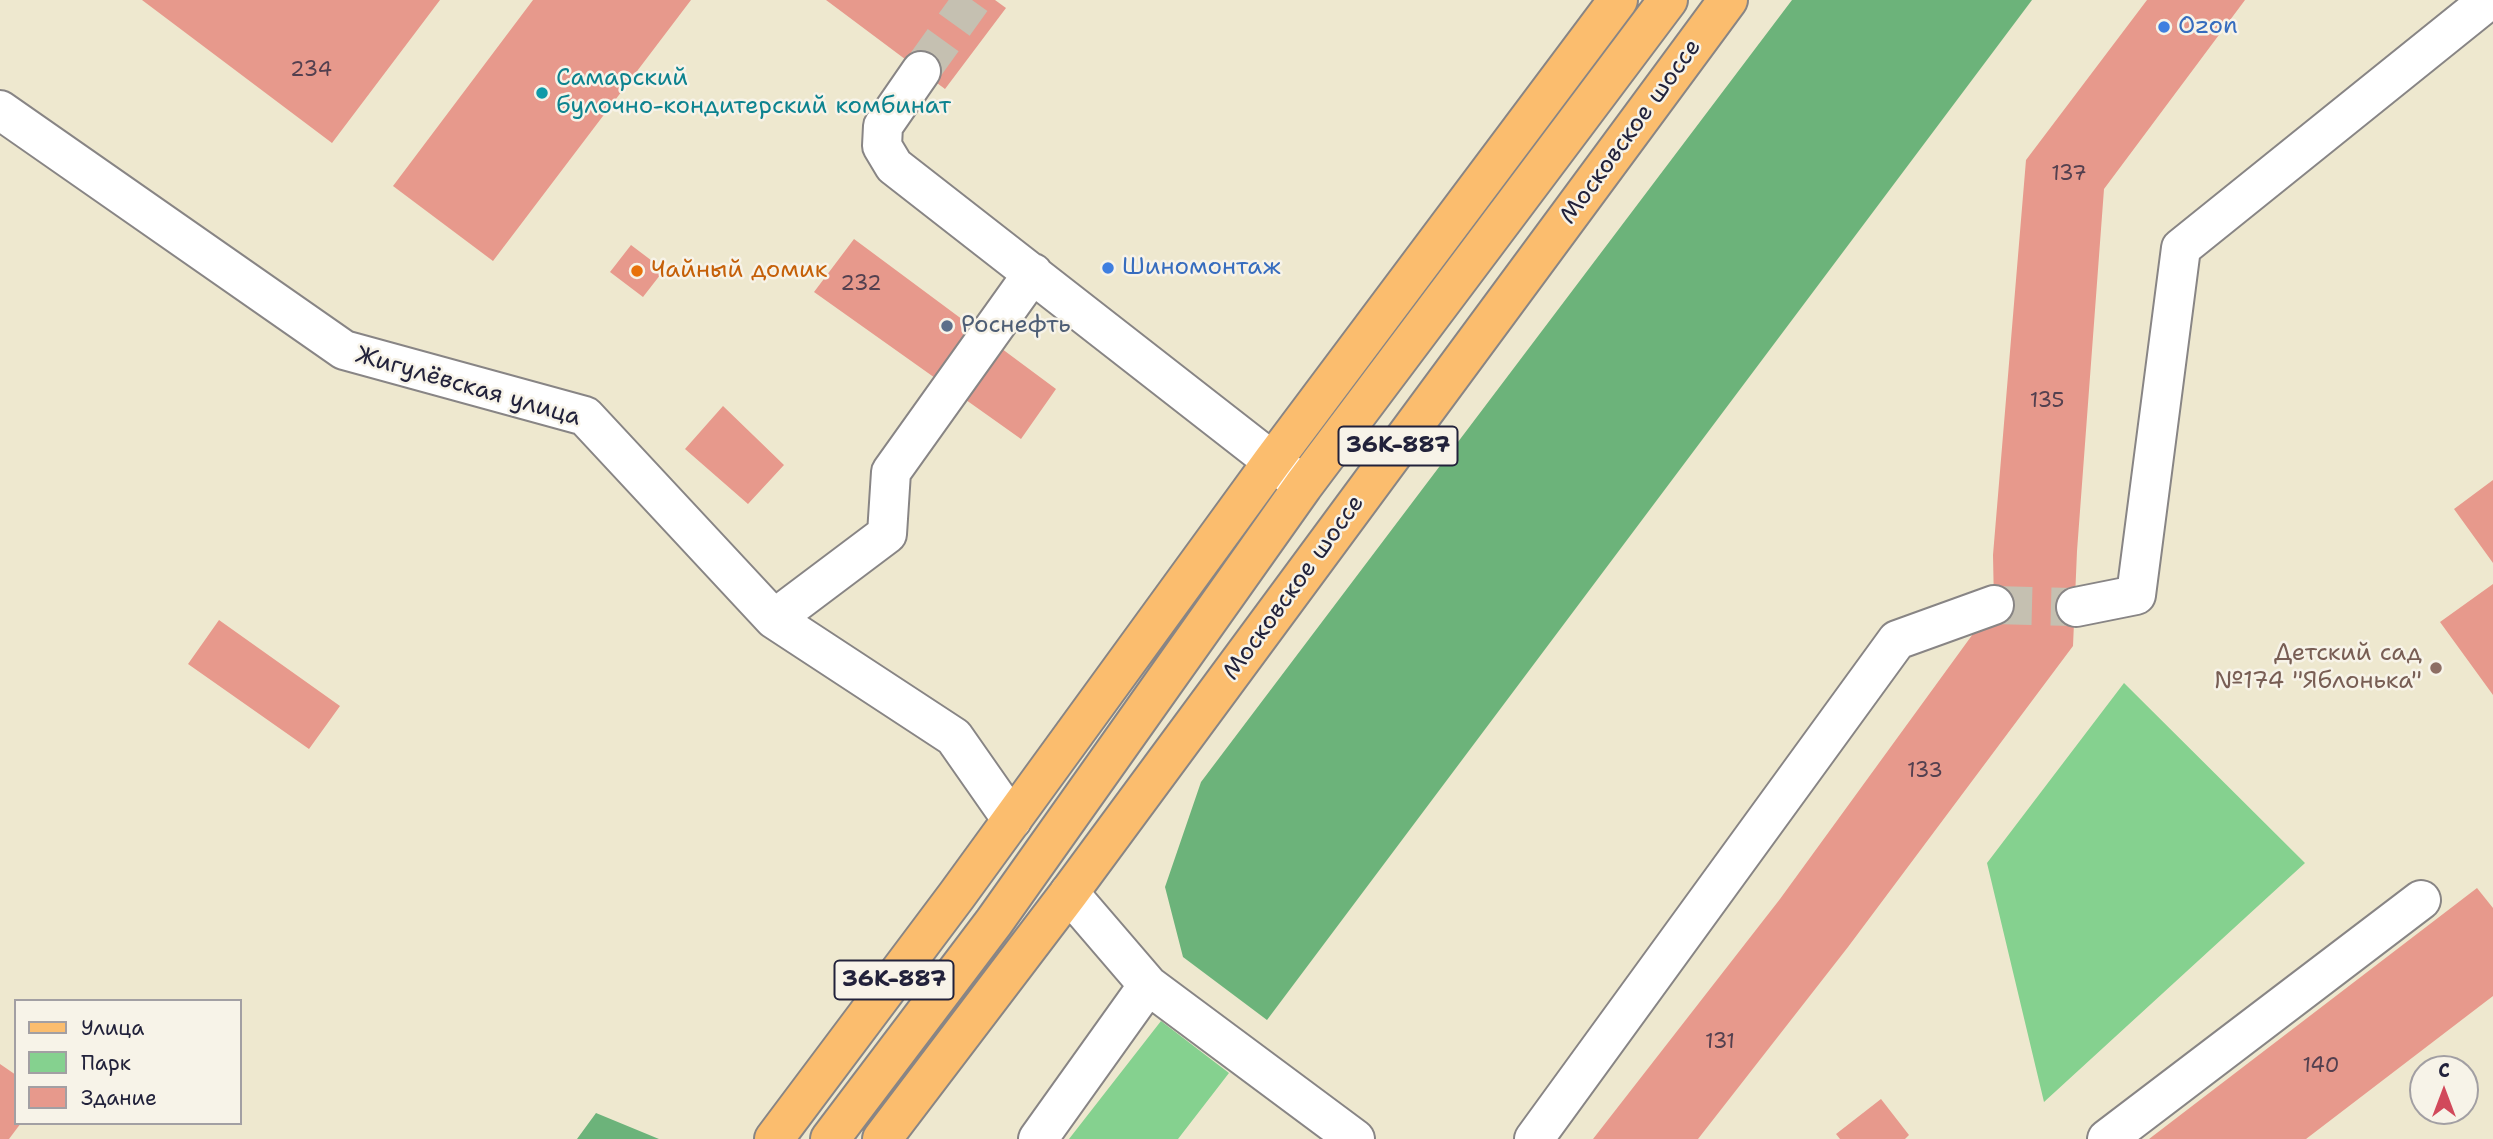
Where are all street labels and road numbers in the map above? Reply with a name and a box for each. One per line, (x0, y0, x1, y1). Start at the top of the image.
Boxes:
street label: Московское шоссе (1554, 34, 1708, 230)
street label: Жигулёвская улица (352, 341, 584, 433)
road number: 36К-887 (1338, 426, 1458, 466)
street label: Московское шоссе (1217, 490, 1371, 686)
road number: 36К-887 (834, 960, 954, 1000)

